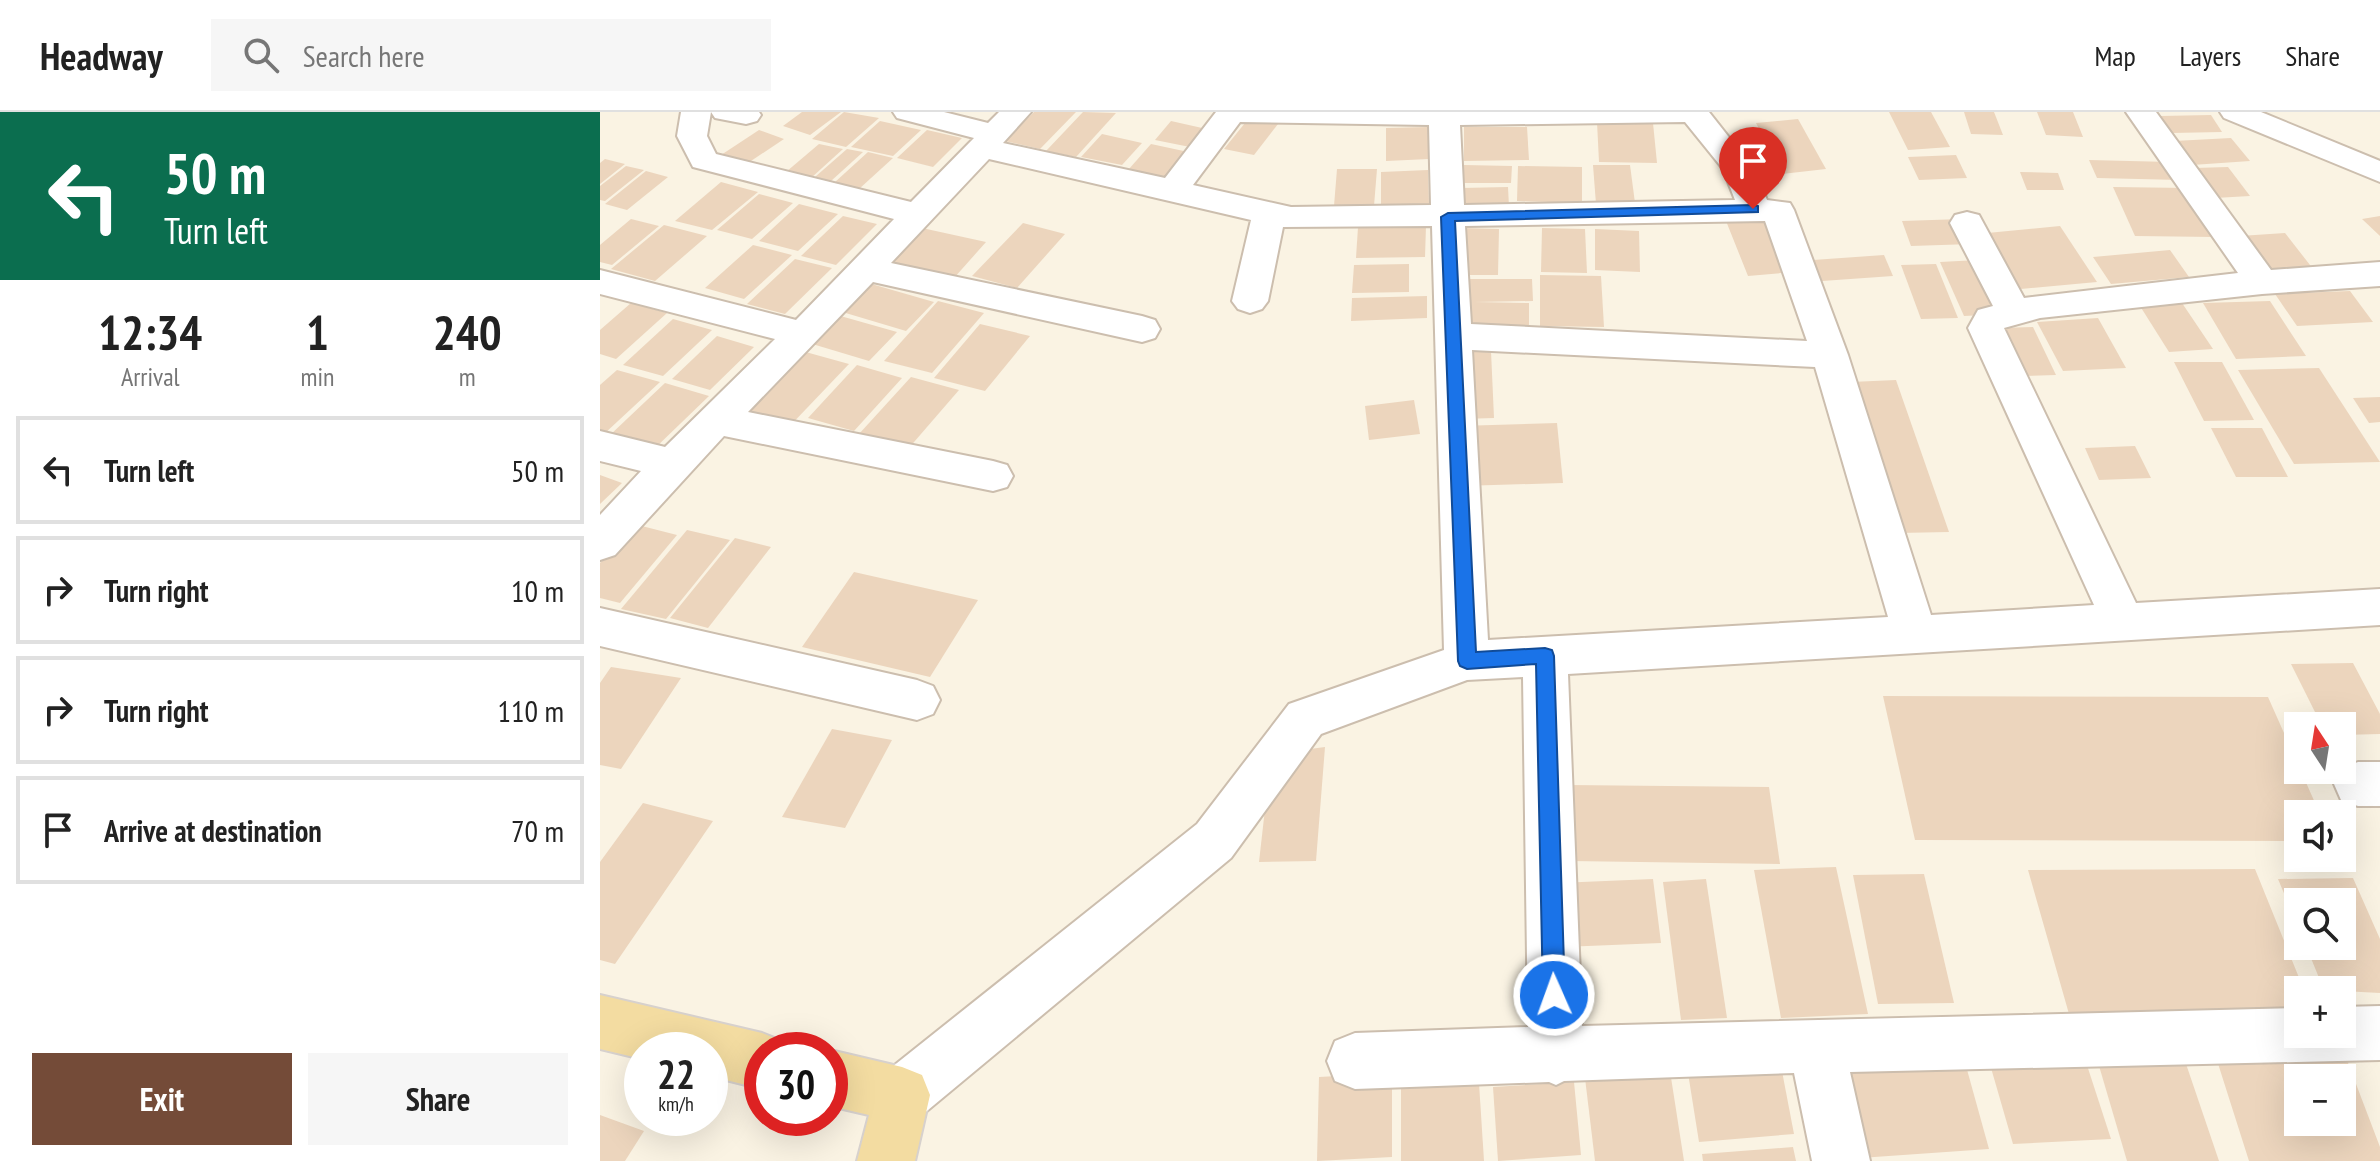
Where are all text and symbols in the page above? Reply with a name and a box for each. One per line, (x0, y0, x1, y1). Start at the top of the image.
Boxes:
search box (211, 19, 771, 91)
text: Headway (40, 31, 163, 80)
icon: search (239, 33, 283, 77)
text: Search here (303, 36, 425, 75)
text: Map (2094, 37, 2136, 74)
text: Layers (2180, 37, 2241, 74)
text: Share (2285, 37, 2340, 74)
pin (1719, 127, 1787, 209)
text: 50 m (164, 137, 266, 209)
icon: arrive (1731, 139, 1775, 183)
icon: left (32, 144, 136, 248)
text: Turn left (164, 207, 268, 254)
text: 12:34 (98, 301, 202, 363)
text: 1 (306, 301, 329, 363)
text: 240 (433, 301, 502, 363)
text: Arrival (121, 360, 180, 393)
text: min (300, 360, 334, 393)
text: m (459, 360, 476, 393)
icon: left (36, 448, 80, 492)
text: Turn left (104, 451, 194, 490)
text: 50 m (511, 451, 564, 490)
icon: right (36, 568, 80, 612)
text: Turn right (104, 571, 208, 610)
text: 10 m (511, 571, 564, 610)
icon: right (36, 688, 80, 732)
text: Turn right (104, 691, 208, 730)
text: 110 m (498, 691, 564, 730)
north arrow (2284, 712, 2356, 784)
map controls (2284, 712, 2356, 1136)
button: sound (2284, 800, 2356, 872)
icon: arrive (36, 808, 80, 852)
text: Arrive at destination (104, 811, 322, 850)
text: 70 m (511, 811, 564, 850)
button: search (2284, 888, 2356, 960)
position arrow (1512, 953, 1596, 1037)
button: + (2284, 976, 2356, 1048)
speed limit sign: 30 (744, 1032, 848, 1136)
text: 22 (657, 1048, 695, 1100)
button: Exit (32, 1053, 292, 1145)
button: Share (308, 1053, 568, 1145)
button: − (2284, 1064, 2356, 1136)
text: km/h (658, 1091, 694, 1117)

